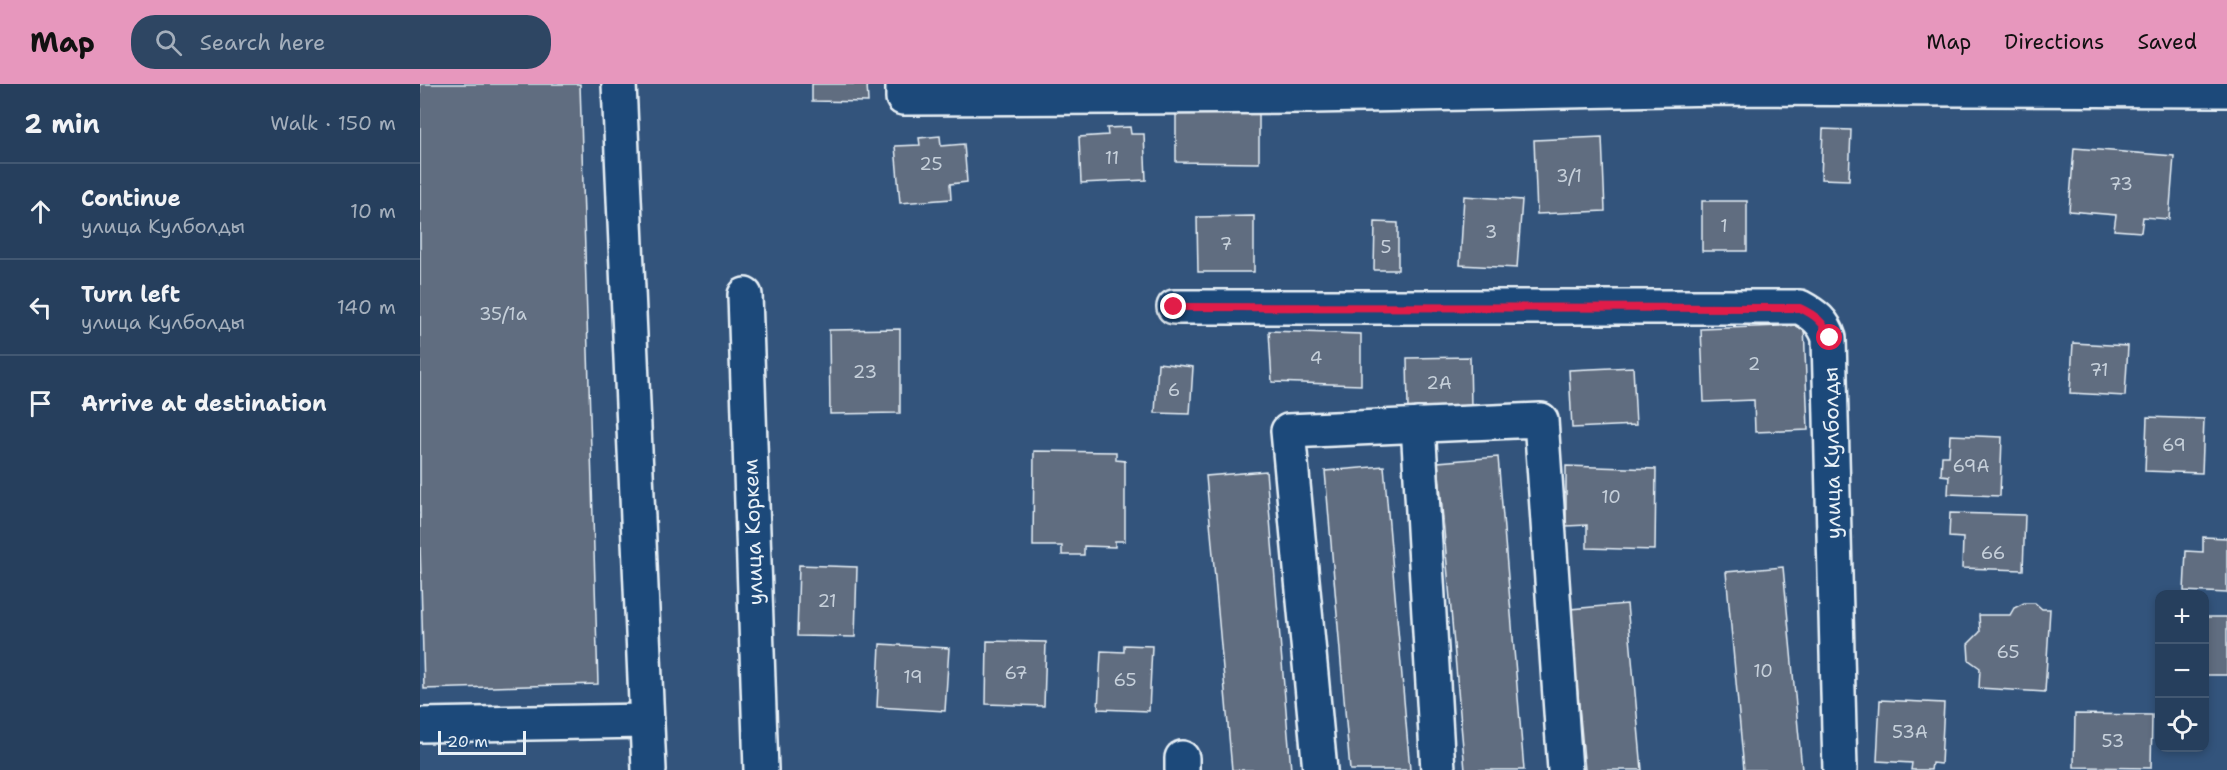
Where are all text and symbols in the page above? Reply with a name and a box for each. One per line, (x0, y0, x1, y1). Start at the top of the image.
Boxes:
search box (131, 15, 551, 69)
text: Map (30, 23, 95, 61)
icon: search (152, 26, 185, 59)
text: Search here (200, 28, 325, 57)
text: Map (1926, 28, 1971, 56)
text: Directions (2004, 28, 2104, 56)
text: Saved (2137, 28, 2197, 56)
text: 2 min (24, 106, 100, 141)
text: Walk · 150 m (270, 110, 396, 136)
house number: 11 (1105, 146, 1119, 170)
house number: 25 (919, 152, 943, 176)
house number: 3/1 (1556, 164, 1582, 188)
house number: 73 (2109, 172, 2133, 196)
text: Continue (81, 184, 181, 213)
icon: ahead (24, 195, 57, 228)
text: 10 m (350, 198, 396, 224)
text: улица Кулболды (81, 213, 245, 239)
house number: 1 (1720, 214, 1728, 238)
house number: 3 (1485, 220, 1497, 244)
house number: 7 (1220, 232, 1232, 256)
house number: 5 (1380, 235, 1392, 259)
text: Turn left (81, 280, 180, 309)
icon: left (24, 291, 57, 324)
route end (1160, 293, 1186, 319)
text: 140 m (337, 294, 396, 320)
house number: 35/1а (479, 302, 527, 326)
text: улица Кулболды (81, 309, 245, 335)
route start (1816, 324, 1842, 350)
house number: 4 (1310, 346, 1322, 370)
house number: 2 (1748, 352, 1760, 376)
house number: 71 (2089, 358, 2109, 382)
house number: 23 (853, 360, 877, 384)
street label: улица Кулболды (1816, 367, 1848, 539)
house number: 2А (1426, 371, 1452, 395)
house number: 6 (1168, 378, 1180, 402)
icon: arrive (24, 387, 57, 420)
text: Arrive at destination (81, 389, 327, 418)
house number: 69 (2162, 433, 2186, 457)
house number: 69А (1953, 454, 1989, 478)
street label: улица Коркем (736, 458, 770, 606)
house number: 10 (1601, 485, 1621, 509)
house number: 66 (1981, 541, 2005, 565)
house number: 21 (817, 589, 837, 613)
map controls (2155, 590, 2209, 752)
button: + (2155, 590, 2209, 644)
house number: 65 (1997, 640, 2019, 664)
button: − (2155, 644, 2209, 698)
house number: 10 (1753, 659, 1773, 683)
house number: 67 (1004, 661, 1028, 685)
house number: 19 (903, 665, 923, 689)
house number: 65 (1114, 668, 1136, 692)
button: locate (2155, 698, 2209, 752)
house number: 53А (1892, 720, 1928, 744)
scale bar (438, 728, 526, 756)
house number: 53 (2102, 729, 2124, 753)
text: 20 m (447, 731, 488, 752)

